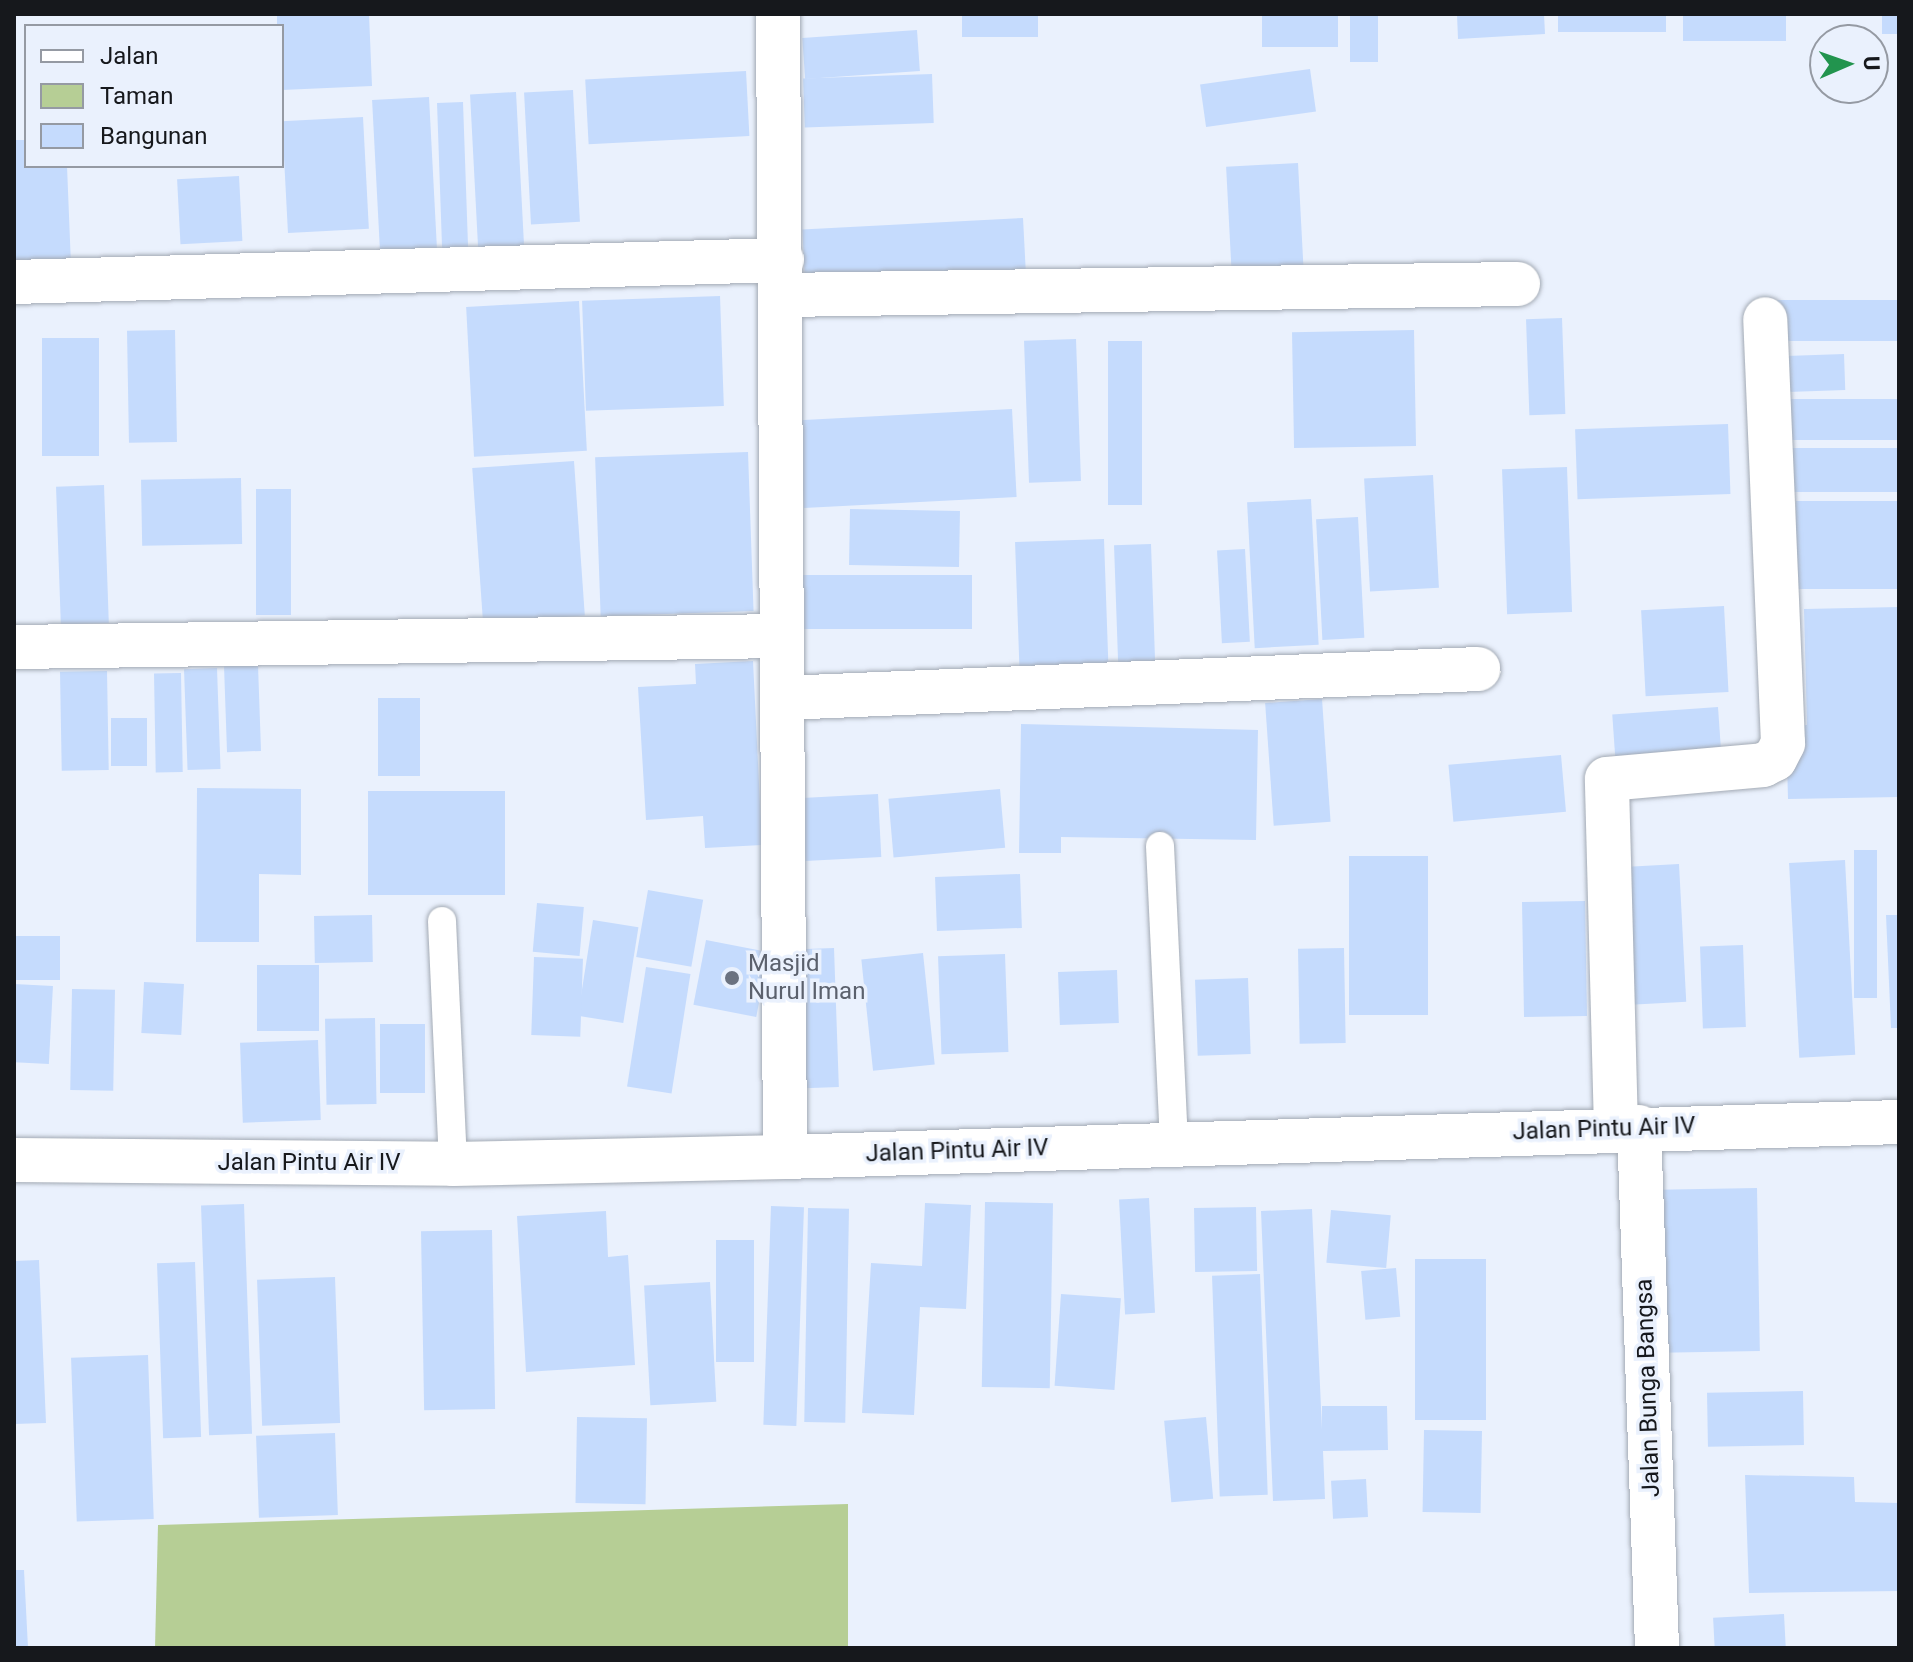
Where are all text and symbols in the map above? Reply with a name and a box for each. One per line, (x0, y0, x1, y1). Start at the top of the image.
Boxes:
legend (24, 24, 284, 168)
north arrow (1809, 24, 1889, 104)
text: Jalan (100, 42, 158, 70)
text: U (1859, 56, 1884, 71)
text: Taman (100, 82, 173, 110)
text: Bangunan (100, 122, 208, 150)
place label: Masjid Nurul Iman (748, 950, 865, 1006)
marker: Masjid Nurul Iman (723, 969, 741, 987)
street label: Jalan Pintu Air IV (1512, 1111, 1696, 1147)
street label: Jalan Pintu Air IV (865, 1133, 1049, 1169)
street label: Jalan Pintu Air IV (217, 1149, 401, 1177)
street label: Jalan Bunga Bangsa (1630, 1278, 1666, 1498)

